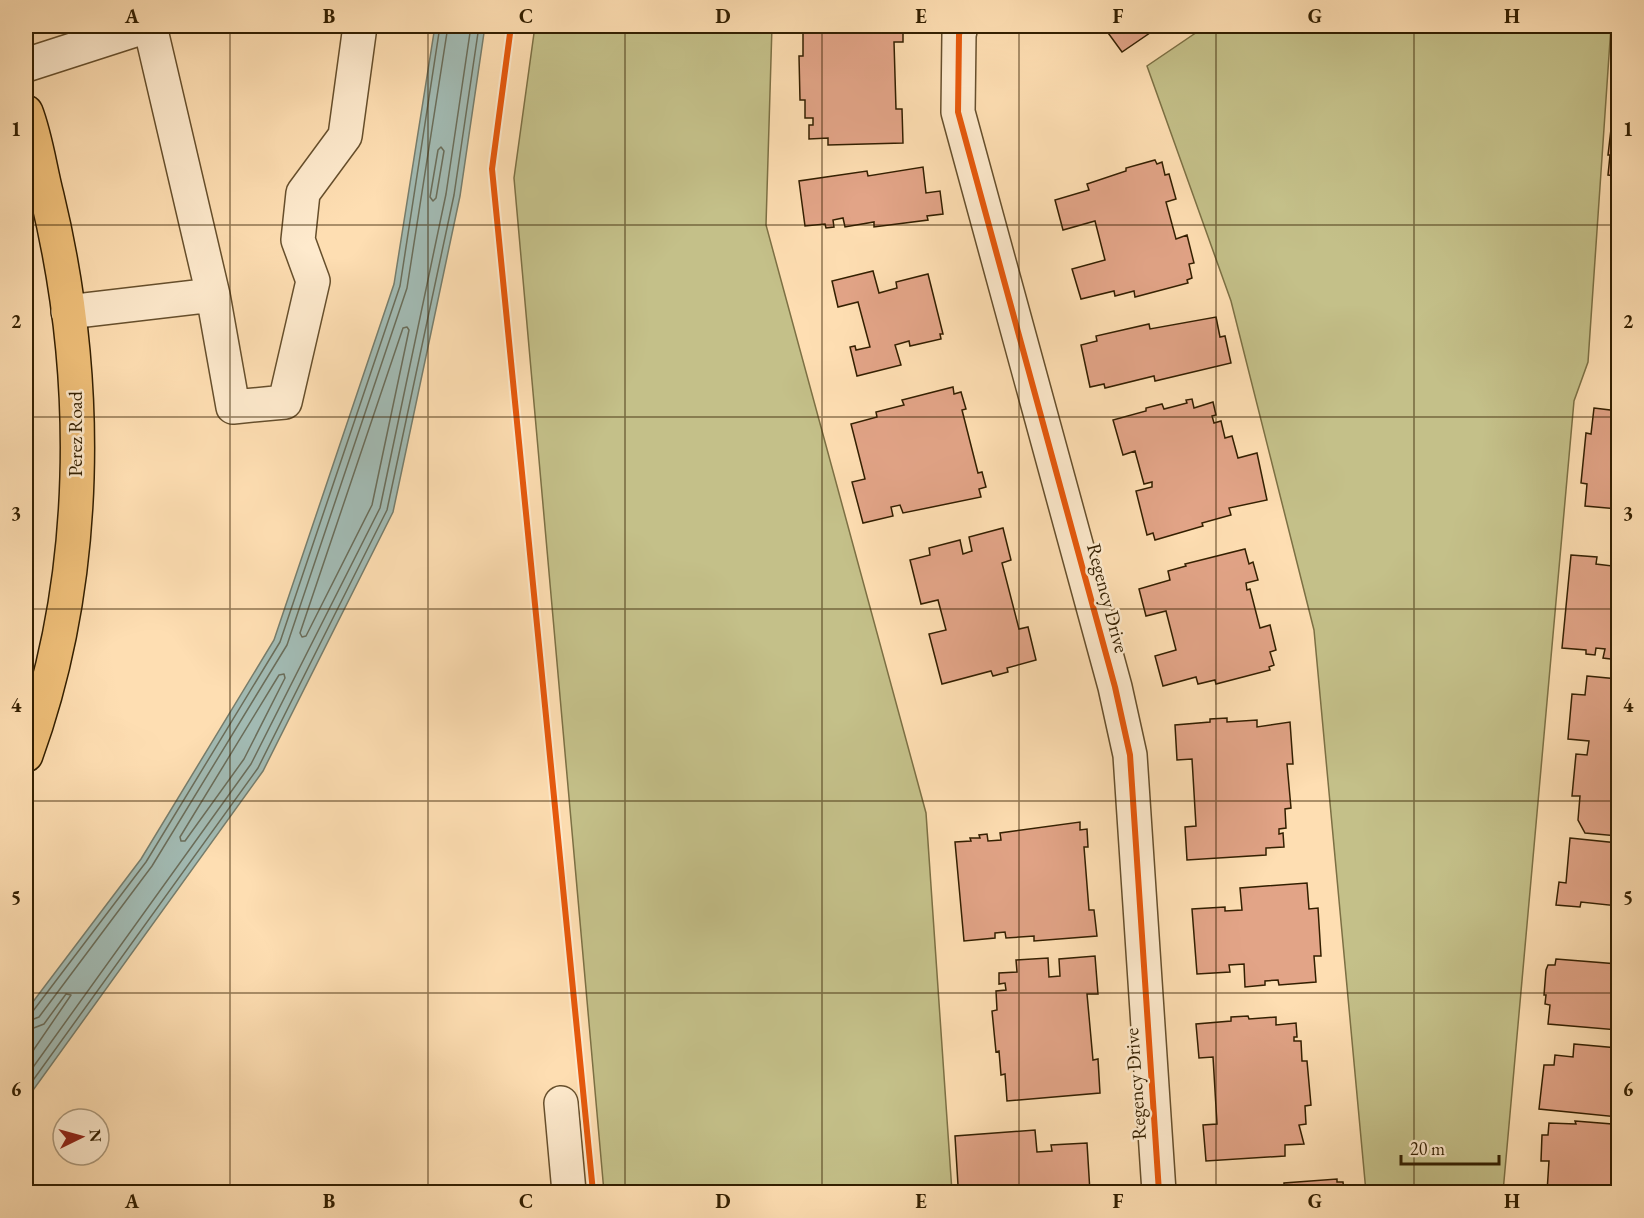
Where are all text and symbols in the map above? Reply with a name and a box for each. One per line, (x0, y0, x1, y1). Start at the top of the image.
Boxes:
text: A (124, 3, 140, 29)
text: B (323, 3, 335, 29)
text: C (519, 3, 533, 29)
text: D (715, 3, 731, 29)
text: E (915, 3, 927, 29)
text: F (1113, 3, 1124, 29)
text: G (1308, 3, 1322, 29)
text: H (1504, 3, 1520, 29)
text: 1 (11, 116, 21, 142)
text: 1 (1623, 116, 1633, 142)
text: 2 (11, 308, 22, 334)
text: 2 (1623, 308, 1634, 334)
street label: Perez Road (62, 390, 88, 477)
text: 3 (11, 500, 21, 526)
text: 3 (1623, 500, 1633, 526)
street label: Regency Drive (1081, 540, 1135, 656)
text: 4 (11, 692, 22, 718)
text: 4 (1623, 692, 1634, 718)
text: 5 (11, 884, 21, 910)
text: 5 (1623, 884, 1633, 910)
street label: Regency Drive (1118, 1027, 1152, 1141)
text: 6 (11, 1076, 22, 1102)
text: 6 (1623, 1076, 1634, 1102)
north arrow (51, 1107, 111, 1167)
text: N (84, 1128, 106, 1143)
scale bar (1401, 1128, 1498, 1166)
text: 20 m (1410, 1137, 1445, 1160)
text: A (124, 1188, 140, 1214)
text: B (323, 1188, 335, 1214)
text: C (519, 1188, 533, 1214)
text: D (715, 1188, 731, 1214)
text: E (915, 1188, 927, 1214)
text: F (1113, 1188, 1124, 1214)
text: G (1308, 1188, 1322, 1214)
text: H (1504, 1188, 1520, 1214)

